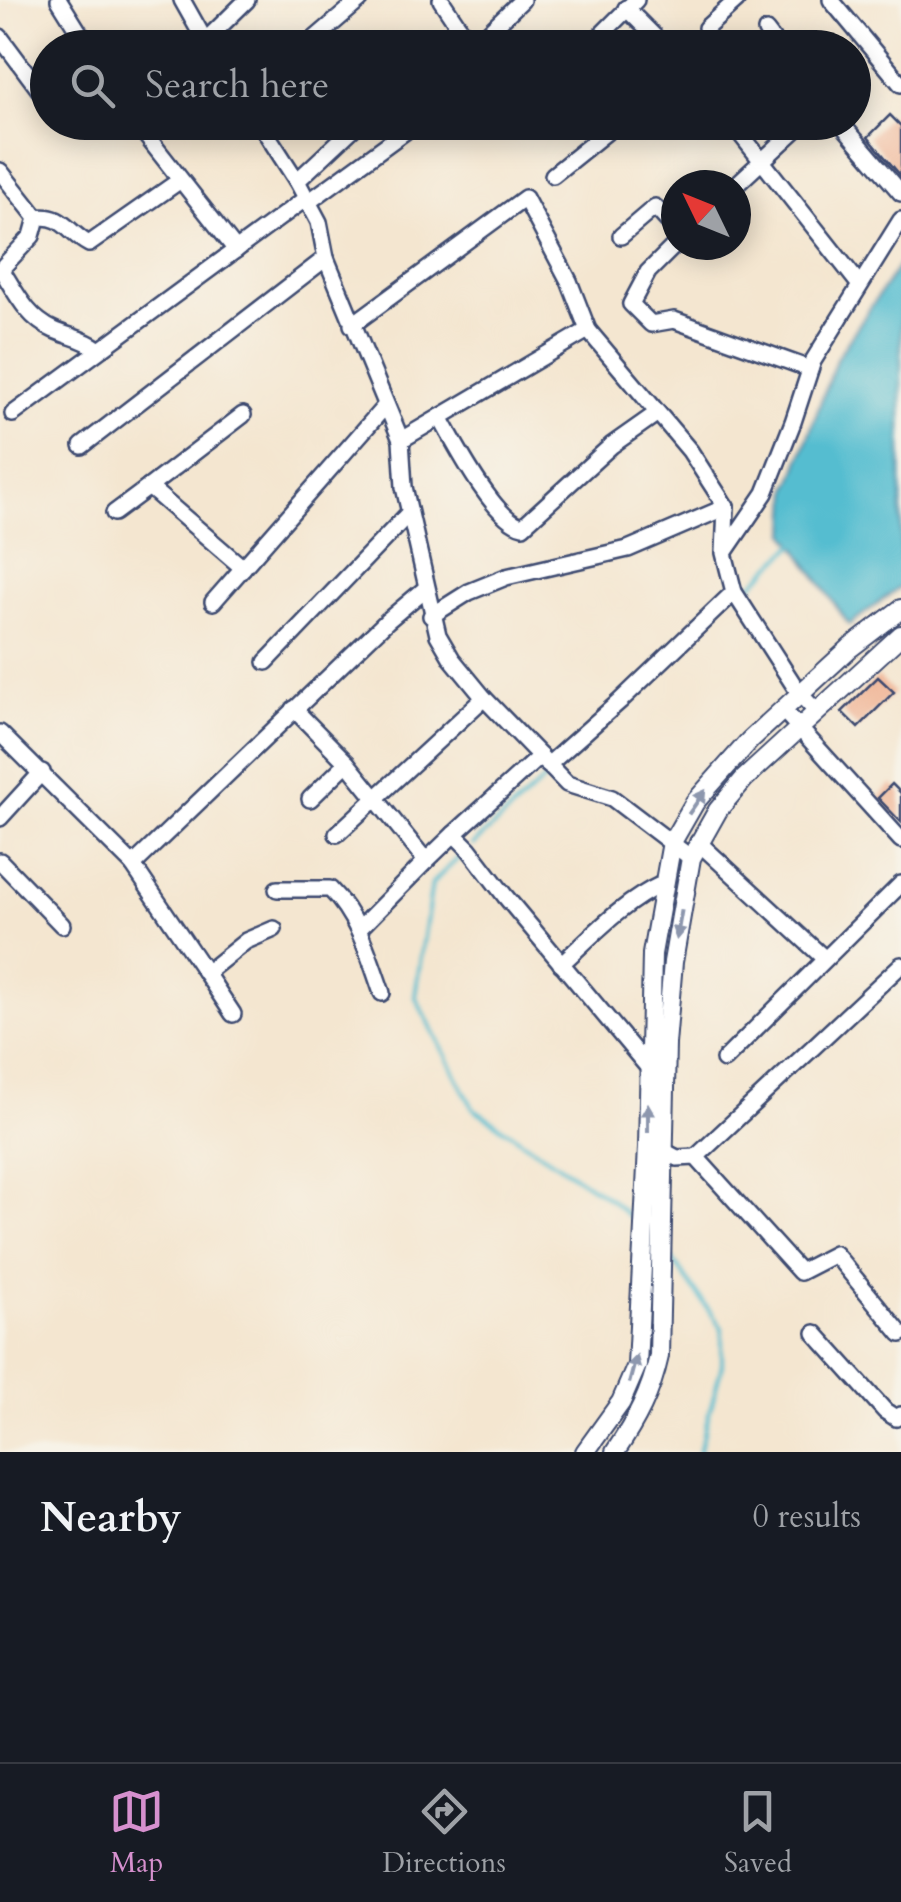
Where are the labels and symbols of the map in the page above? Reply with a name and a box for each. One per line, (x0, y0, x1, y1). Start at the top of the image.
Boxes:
north arrow (661, 170, 751, 260)
one-way arrow (687, 789, 706, 816)
one-way arrow (671, 910, 686, 942)
one-way arrow (640, 1102, 656, 1134)
one-way arrow (625, 1353, 641, 1384)

